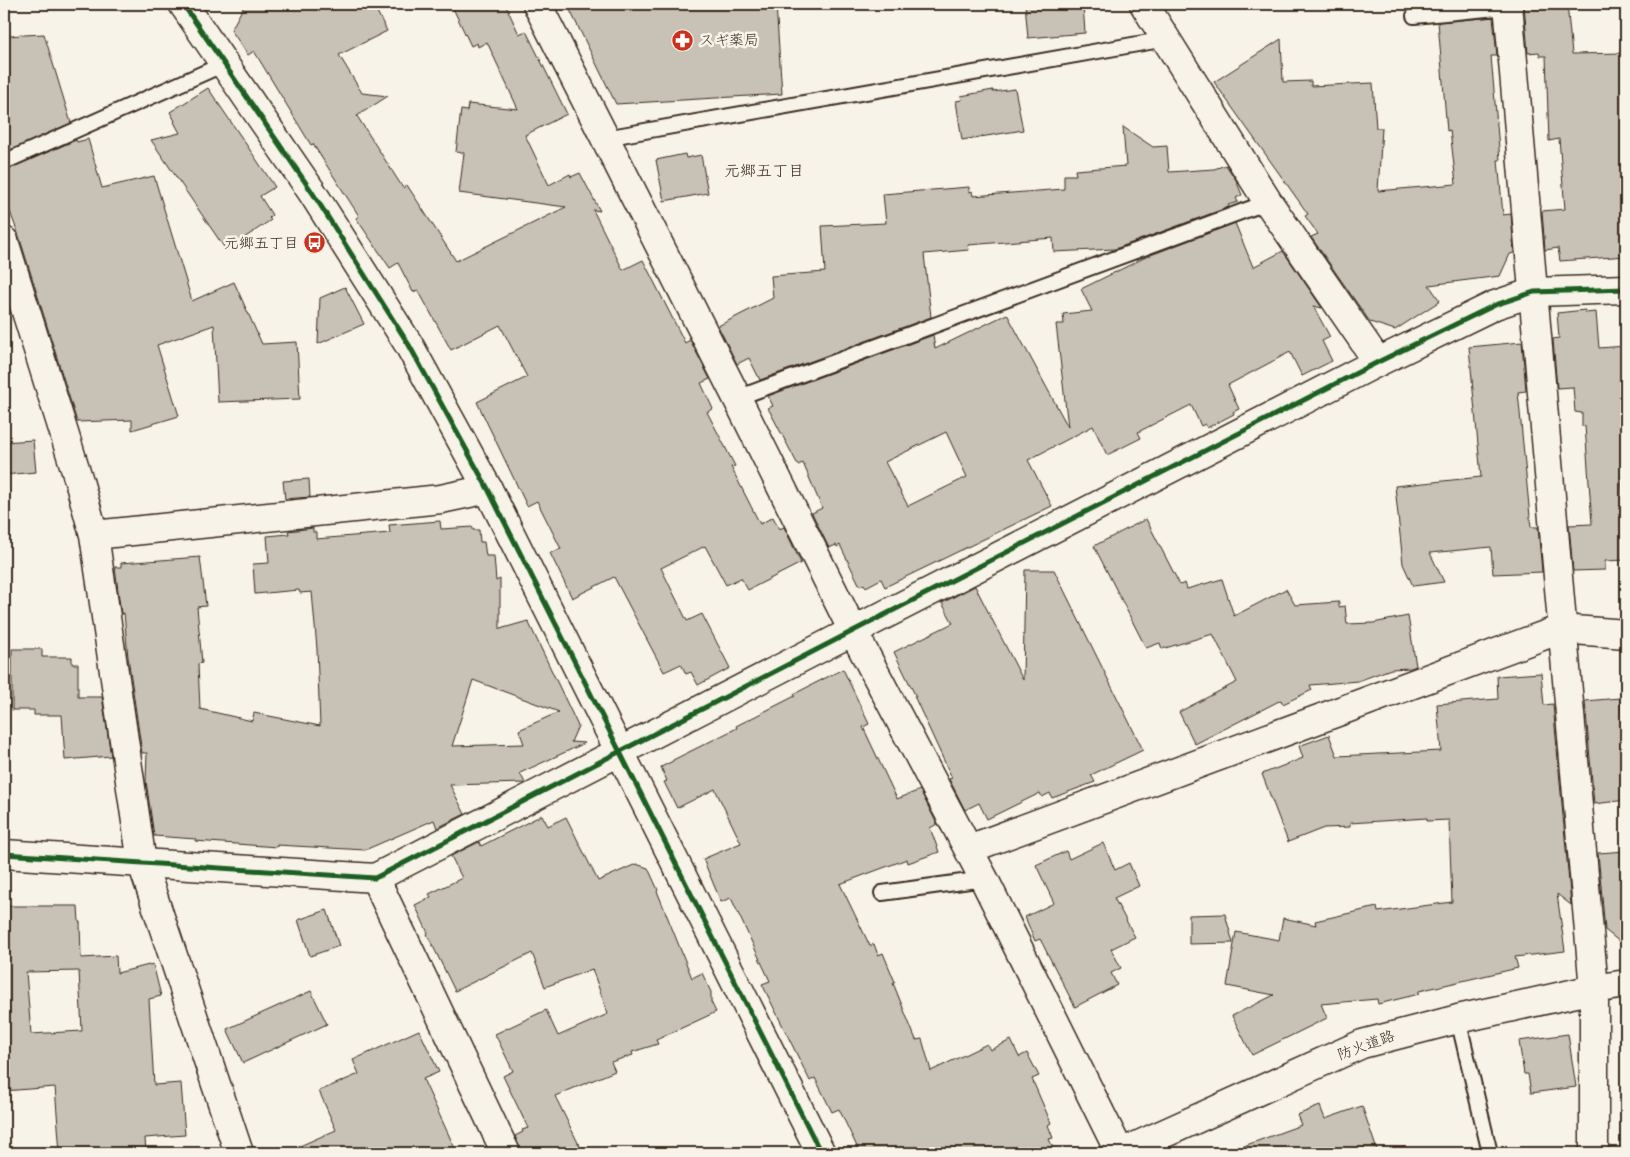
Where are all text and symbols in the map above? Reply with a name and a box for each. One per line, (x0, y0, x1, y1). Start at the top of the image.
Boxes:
pharmacy icon: スギ薬局 (671, 28, 695, 52)
place label: スギ薬局 (699, 30, 759, 49)
district label: 元郷五丁目 (724, 160, 804, 180)
bus stop icon: 元郷五丁目 (303, 231, 327, 255)
place label: 元郷五丁目 (224, 233, 299, 252)
street label: 防火道路 (1334, 1025, 1397, 1064)

